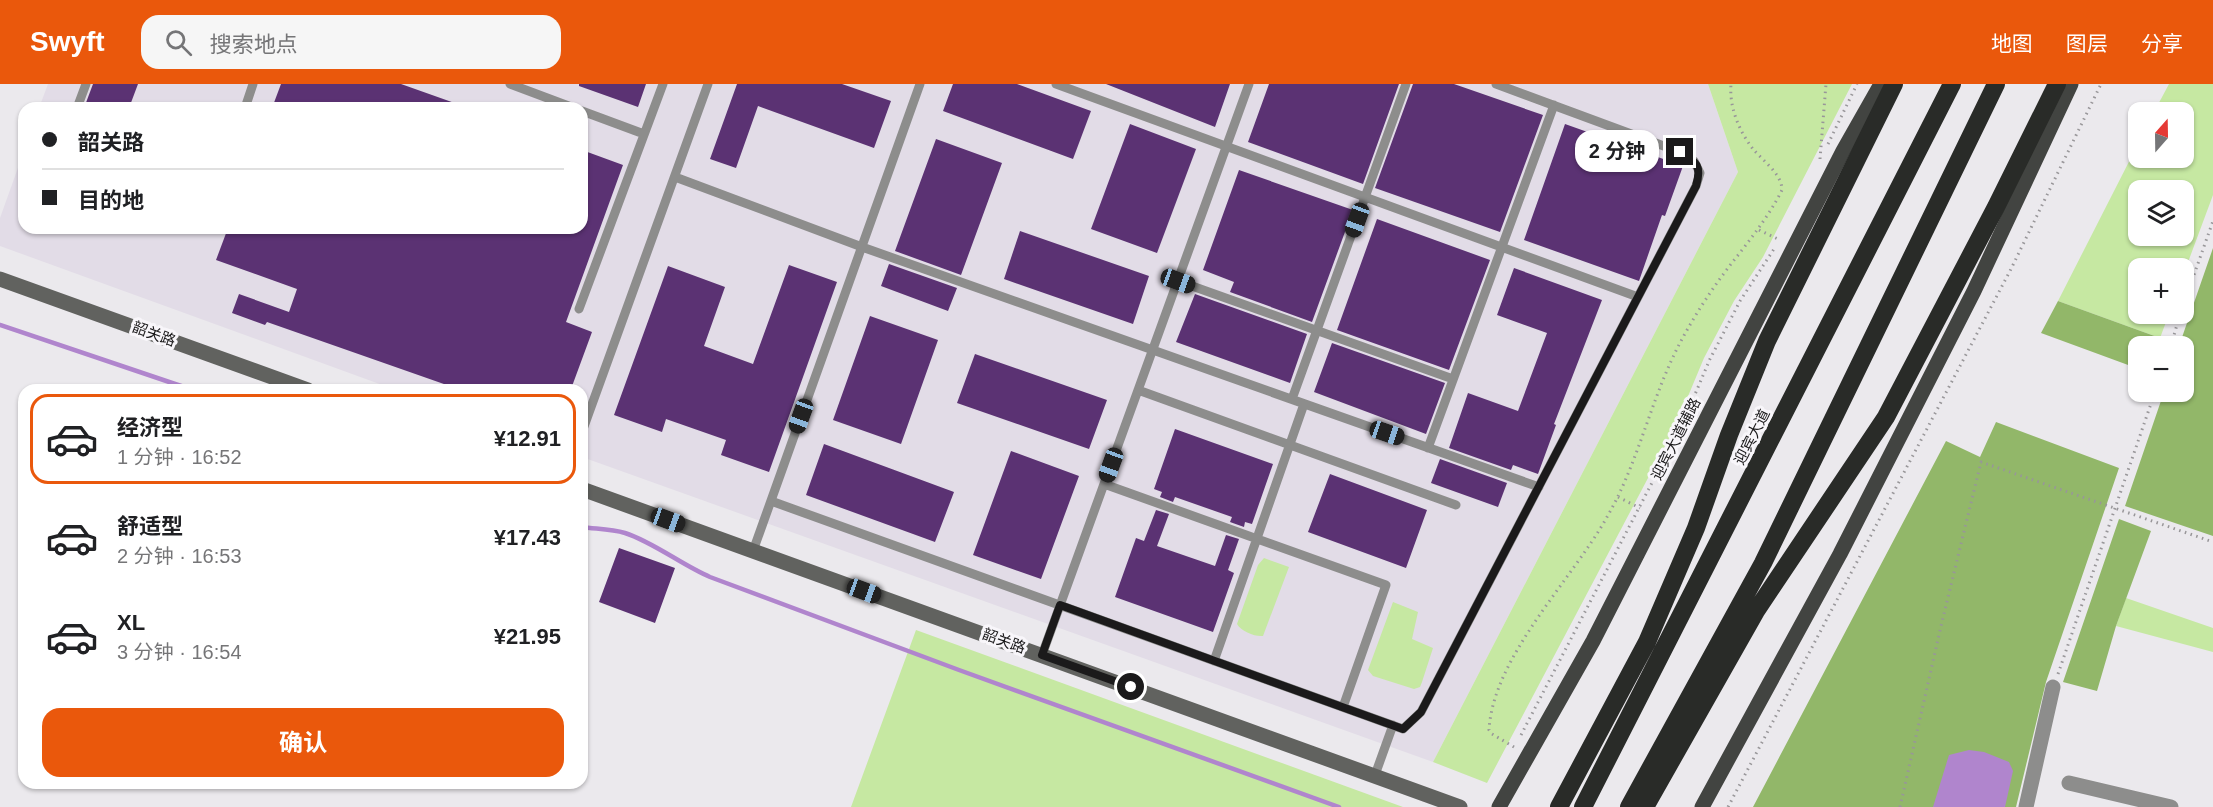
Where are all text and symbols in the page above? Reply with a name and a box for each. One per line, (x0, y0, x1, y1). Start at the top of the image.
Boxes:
search box (141, 15, 561, 69)
text: Swyft (30, 26, 105, 57)
icon: search (162, 26, 195, 59)
text: 搜索地点 (210, 32, 298, 57)
text: 地图 (1991, 32, 2033, 55)
text: 图层 (2066, 32, 2108, 55)
text: 分享 (2141, 32, 2183, 55)
north arrow (2128, 102, 2194, 168)
map controls (2128, 102, 2194, 402)
text: 韶关路 (78, 130, 144, 155)
callout: 2 分钟 (1575, 131, 1659, 173)
route end (1666, 138, 1693, 165)
text: 2 分钟 (1589, 140, 1645, 162)
button: layers (2128, 180, 2194, 246)
text: 目的地 (78, 188, 144, 213)
car (1342, 200, 1372, 240)
button: + (2128, 258, 2194, 324)
car (1158, 266, 1198, 296)
street label: 韶关路 (130, 318, 178, 349)
button: − (2128, 336, 2194, 402)
street label: 迎宾大道辅路 (1648, 395, 1704, 483)
car (786, 396, 816, 436)
street label: 迎宾大道 (1730, 406, 1773, 467)
icon: car (45, 412, 99, 466)
text: 经济型 (117, 415, 183, 440)
car (1367, 419, 1407, 447)
text: ¥12.91 (494, 426, 561, 451)
car (1096, 445, 1126, 485)
text: 1 分钟 · 16:52 (117, 446, 242, 468)
car (648, 505, 688, 535)
icon: car (45, 511, 99, 565)
text: 舒适型 (117, 514, 183, 539)
text: ¥17.43 (494, 525, 561, 550)
text: 2 分钟 · 16:53 (117, 545, 242, 567)
car (844, 576, 884, 606)
icon: car (45, 610, 99, 664)
text: XL (117, 610, 145, 635)
text: ¥21.95 (494, 624, 561, 649)
street label: 韶关路 (980, 625, 1028, 656)
text: 3 分钟 · 16:54 (117, 641, 242, 663)
route start (1117, 673, 1144, 700)
button: 确认 (42, 708, 564, 777)

